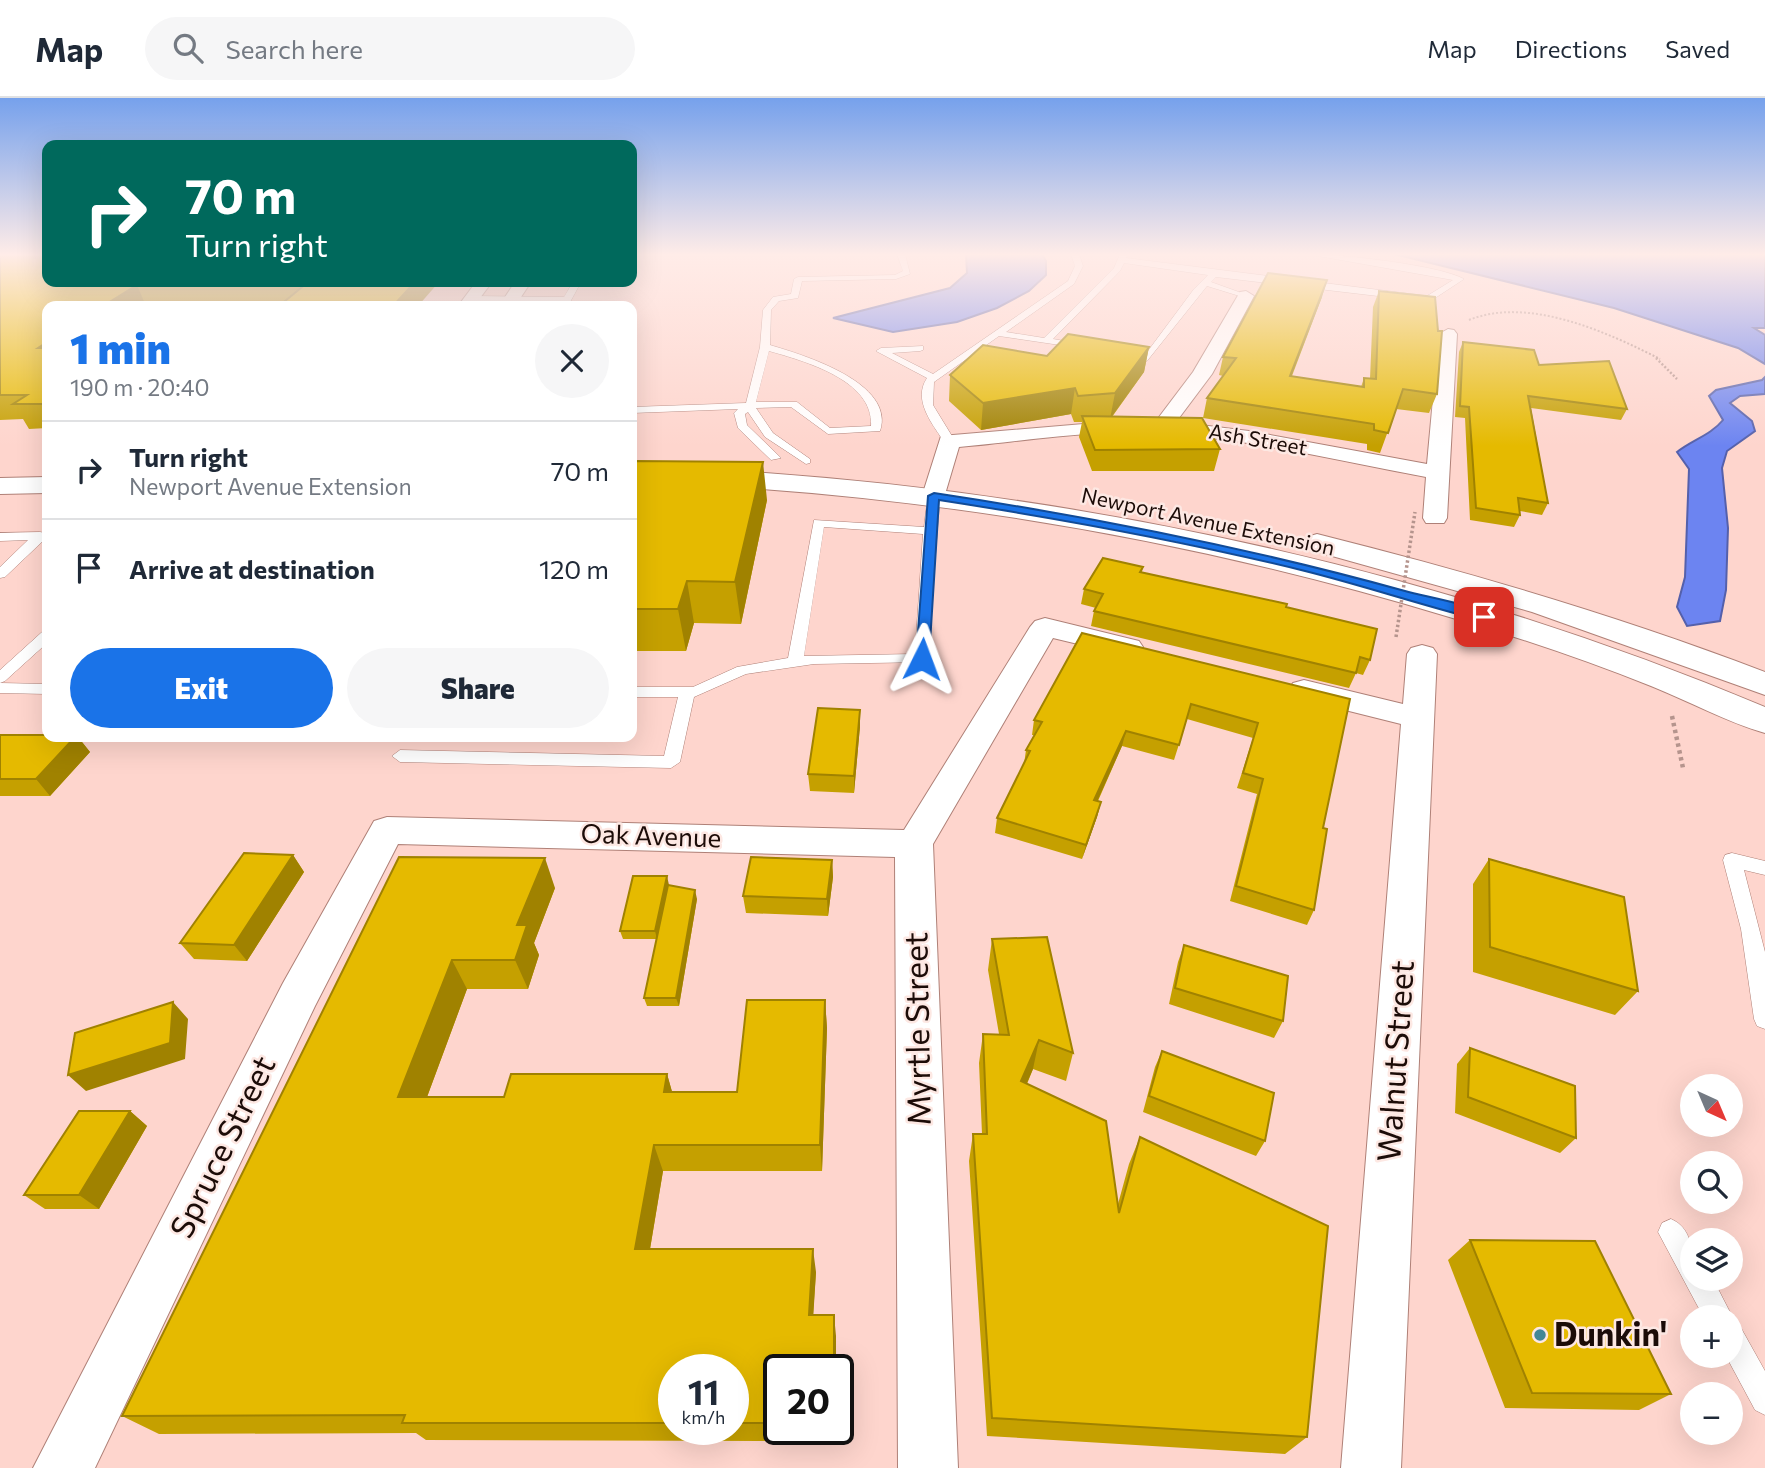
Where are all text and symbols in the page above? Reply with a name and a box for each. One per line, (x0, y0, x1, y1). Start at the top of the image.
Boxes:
search box (145, 17, 635, 80)
text: Map (35, 28, 103, 69)
icon: search (169, 29, 207, 67)
text: Search here (225, 33, 363, 64)
text: Map (1427, 34, 1477, 63)
text: Directions (1515, 34, 1627, 63)
text: Saved (1665, 34, 1730, 63)
text: 70 m (185, 164, 296, 224)
icon: right (70, 168, 161, 259)
text: Turn right (185, 224, 328, 264)
text: 1 min (70, 321, 171, 373)
button: close (535, 324, 609, 398)
text: 190 m · 20:40 (70, 373, 209, 401)
street label: Ash Street (1207, 418, 1309, 459)
text: Turn right (129, 441, 248, 472)
icon: right (70, 451, 108, 489)
text: 70 m (551, 455, 609, 486)
text: Newport Avenue Extension (129, 472, 412, 500)
street label: Newport Avenue Extension (1079, 481, 1337, 560)
icon: arrive (70, 549, 108, 587)
text: Arrive at destination (129, 553, 375, 584)
text: 120 m (539, 553, 609, 584)
pin (1454, 587, 1514, 647)
icon: arrive (1465, 598, 1503, 636)
position arrow (885, 622, 959, 696)
button: Exit (70, 648, 333, 728)
button: Share (347, 648, 609, 728)
street label: Oak Avenue (580, 817, 722, 852)
street label: Myrtle Street (894, 932, 938, 1126)
street label: Walnut Street (1367, 959, 1421, 1163)
street label: Spruce Street (160, 1049, 282, 1244)
north arrow (1680, 1074, 1743, 1138)
map controls (1680, 1074, 1743, 1445)
button: search (1680, 1151, 1743, 1214)
button: layers (1680, 1228, 1743, 1291)
button: + (1680, 1305, 1743, 1368)
place label: Dunkin' (1554, 1313, 1667, 1353)
marker: Dunkin' (1532, 1327, 1548, 1343)
speed limit sign: 20 (763, 1354, 854, 1445)
text: 11 (688, 1369, 719, 1412)
button: − (1680, 1382, 1743, 1445)
text: km/h (682, 1406, 725, 1428)

